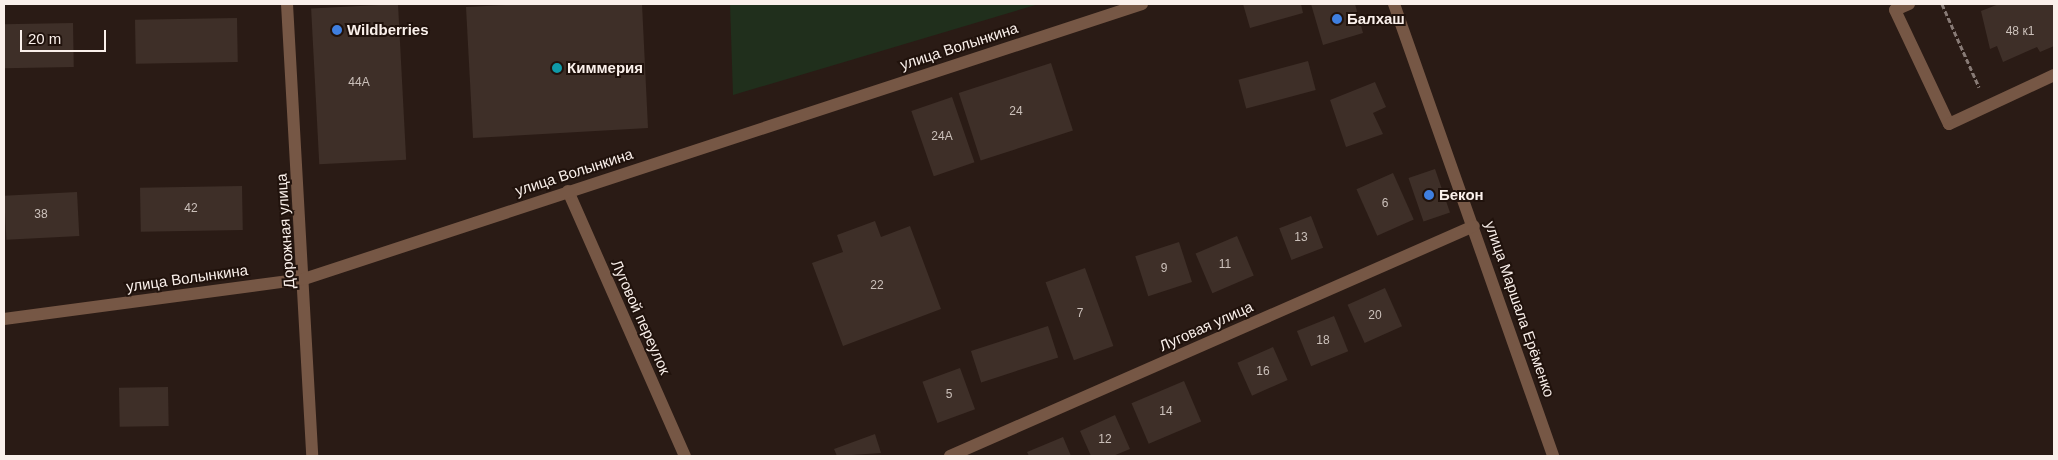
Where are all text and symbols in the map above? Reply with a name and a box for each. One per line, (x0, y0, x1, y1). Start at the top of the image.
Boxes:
place label: Балхаш (1347, 10, 1405, 28)
marker: Балхаш (1331, 13, 1343, 25)
street label: улица Волынкина (898, 18, 1020, 74)
scale bar (22, 20, 109, 52)
place label: Wildberries (347, 21, 429, 39)
marker: Wildberries (331, 24, 343, 36)
house number: 48 к1 (2006, 25, 2034, 39)
text: 20 m (28, 30, 61, 47)
place label: Киммерия (567, 59, 643, 77)
marker: Киммерия (551, 62, 563, 74)
house number: 44А (348, 76, 370, 90)
house number: 24 (1009, 105, 1023, 119)
house number: 24А (931, 130, 953, 144)
street label: улица Волынкина (513, 144, 635, 200)
street label: Дорожная улица (272, 173, 298, 289)
place label: Бекон (1439, 186, 1484, 204)
marker: Бекон (1423, 189, 1435, 201)
house number: 6 (1382, 197, 1388, 211)
house number: 42 (184, 202, 198, 216)
house number: 38 (34, 208, 48, 222)
street label: улица Маршала Ерёменко (1481, 219, 1559, 399)
house number: 13 (1294, 231, 1308, 245)
street label: Луговой переулок (608, 257, 674, 377)
house number: 11 (1219, 258, 1231, 272)
street label: улица Волынкина (125, 261, 249, 295)
house number: 9 (1161, 262, 1167, 276)
house number: 22 (870, 279, 884, 293)
street label: Луговая улица (1156, 297, 1256, 355)
house number: 7 (1077, 307, 1083, 321)
house number: 20 (1368, 309, 1382, 323)
house number: 18 (1316, 334, 1330, 348)
house number: 16 (1256, 365, 1270, 379)
house number: 5 (946, 388, 952, 402)
house number: 14 (1159, 405, 1173, 419)
house number: 12 (1098, 433, 1112, 447)

